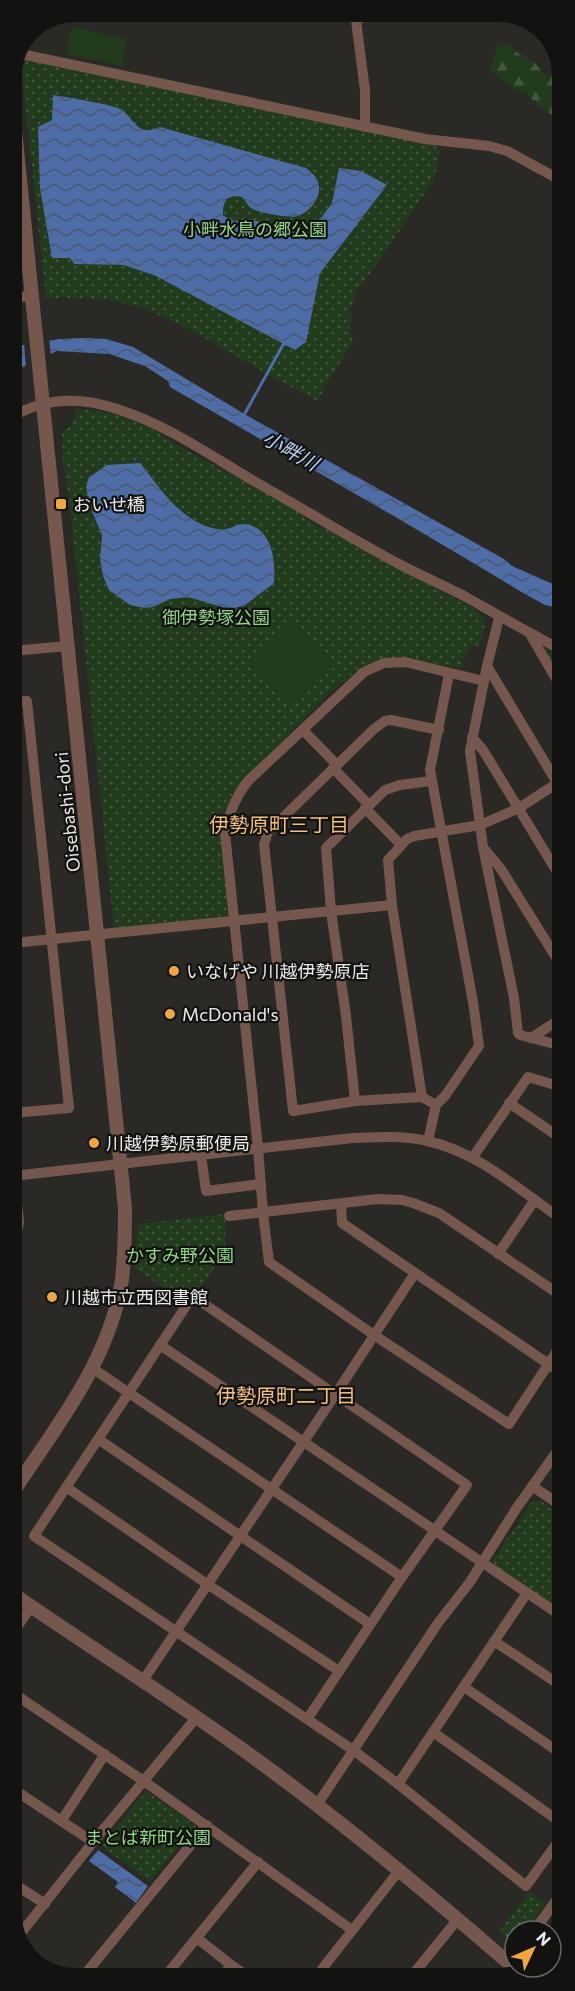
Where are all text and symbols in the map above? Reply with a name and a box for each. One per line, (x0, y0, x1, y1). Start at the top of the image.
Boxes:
park label: 小畔水鳥の郷公園 (183, 218, 327, 240)
water label: 小畔川 (259, 425, 325, 476)
place label: おいせ橋 (73, 493, 145, 515)
marker: おいせ橋 (54, 497, 68, 511)
park label: 御伊勢塚公園 (162, 606, 270, 628)
street label: Oisebashi-dori (50, 751, 84, 873)
district label: 伊勢原町三丁目 (209, 812, 349, 836)
place label: いなげや 川越伊勢原店 (186, 960, 369, 982)
marker: いなげや 川越伊勢原店 (167, 964, 181, 978)
place label: McDonald's (182, 1003, 279, 1025)
marker: McDonald's (163, 1007, 177, 1021)
place label: 川越伊勢原郵便局 (106, 1132, 250, 1154)
marker: 川越伊勢原郵便局 (87, 1136, 101, 1150)
park label: かすみ野公園 (126, 1244, 234, 1266)
place label: 川越市立西図書館 (64, 1286, 208, 1308)
marker: 川越市立西図書館 (45, 1290, 59, 1304)
district label: 伊勢原町二丁目 (216, 1383, 356, 1407)
park label: まとば新町公園 (85, 1826, 211, 1848)
north arrow (503, 1919, 563, 1979)
text: N (533, 1927, 555, 1949)

